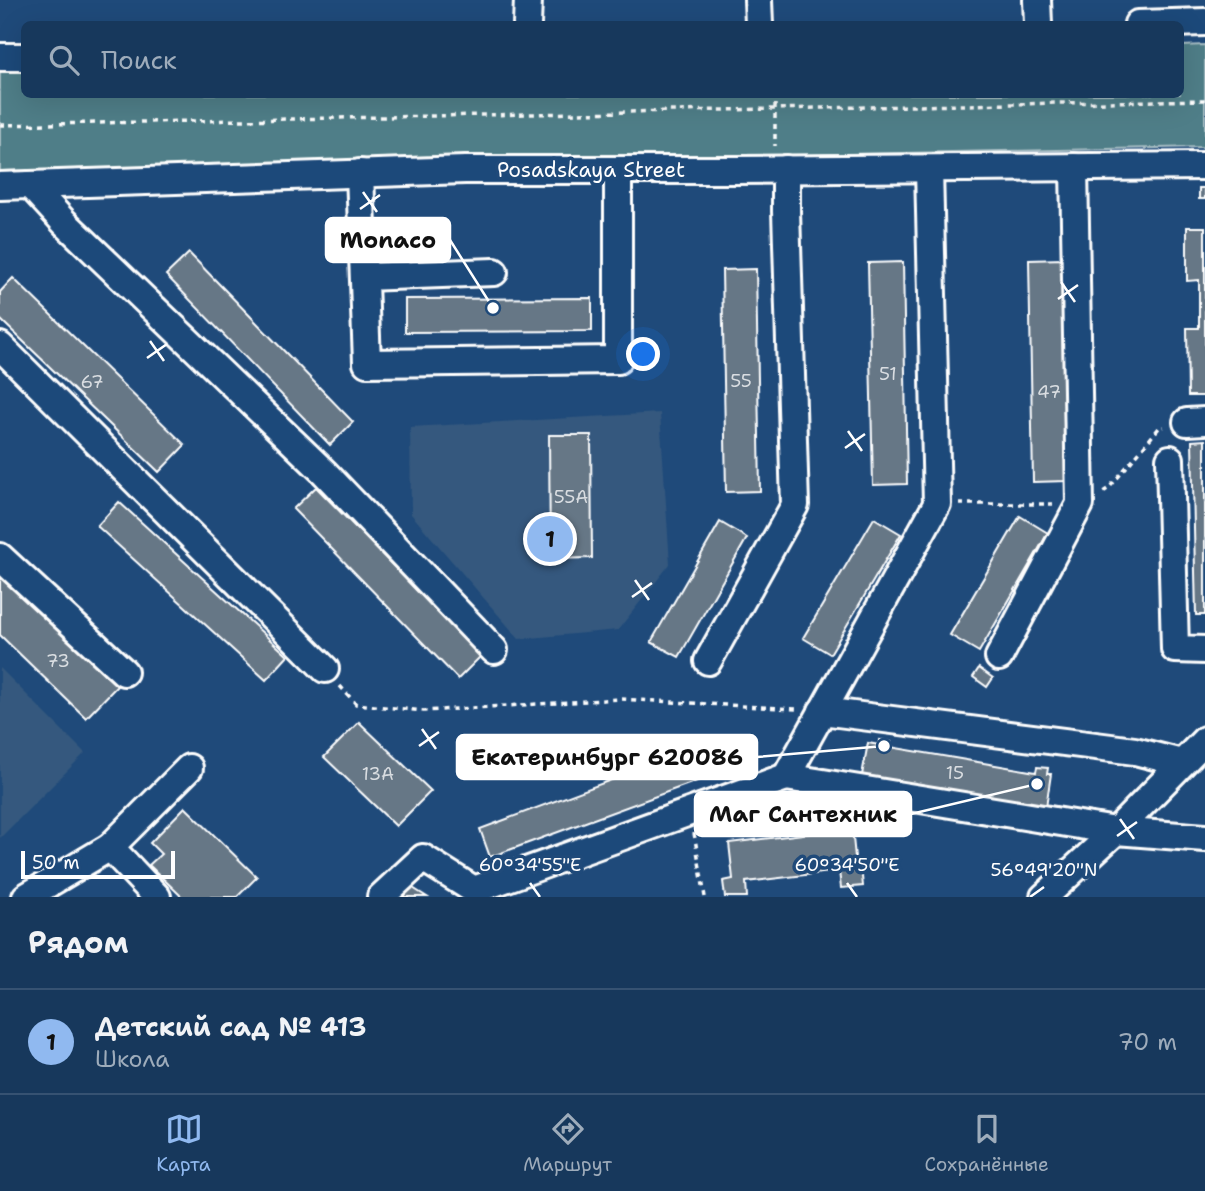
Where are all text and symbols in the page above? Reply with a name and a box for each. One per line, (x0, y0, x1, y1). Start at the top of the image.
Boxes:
search box (21, 21, 1184, 98)
icon: search (45, 41, 83, 79)
text: Поиск (101, 42, 177, 77)
street label: Posadskaya Street (497, 156, 685, 184)
callout: Monaco (326, 218, 450, 262)
text: Monaco (340, 225, 436, 255)
your location (626, 337, 660, 371)
house number: 51 (879, 362, 897, 386)
house number: 55 (730, 369, 752, 393)
house number: 67 (80, 370, 104, 394)
house number: 47 (1037, 380, 1061, 404)
house number: 55А (554, 485, 588, 509)
pin: 1 (527, 513, 573, 565)
house number: 73 (46, 649, 70, 673)
callout: Екатеринбург 620086 (457, 735, 757, 779)
text: Екатеринбург 620086 (471, 742, 743, 772)
house number: 15 (946, 761, 964, 785)
house number: 13А (362, 762, 394, 786)
callout: Маг Сантехник (695, 792, 911, 836)
text: Маг Сантехник (709, 799, 897, 829)
scale bar (21, 848, 175, 880)
text: 50 m (32, 850, 80, 875)
text: 60°34'55"E (479, 853, 581, 877)
text: 60°34'50"E (795, 853, 899, 877)
text: 56°49'20"N (991, 858, 1097, 882)
text: Рядом (28, 922, 128, 963)
text: Детский сад № 413 (95, 1009, 366, 1044)
text: 1 (46, 1027, 56, 1057)
text: 70 m (1118, 1027, 1177, 1057)
text: Школа (95, 1044, 170, 1074)
tab: Карта (156, 1110, 211, 1177)
tab: Маршрут (523, 1110, 612, 1177)
tab: Сохранённые (925, 1110, 1049, 1177)

